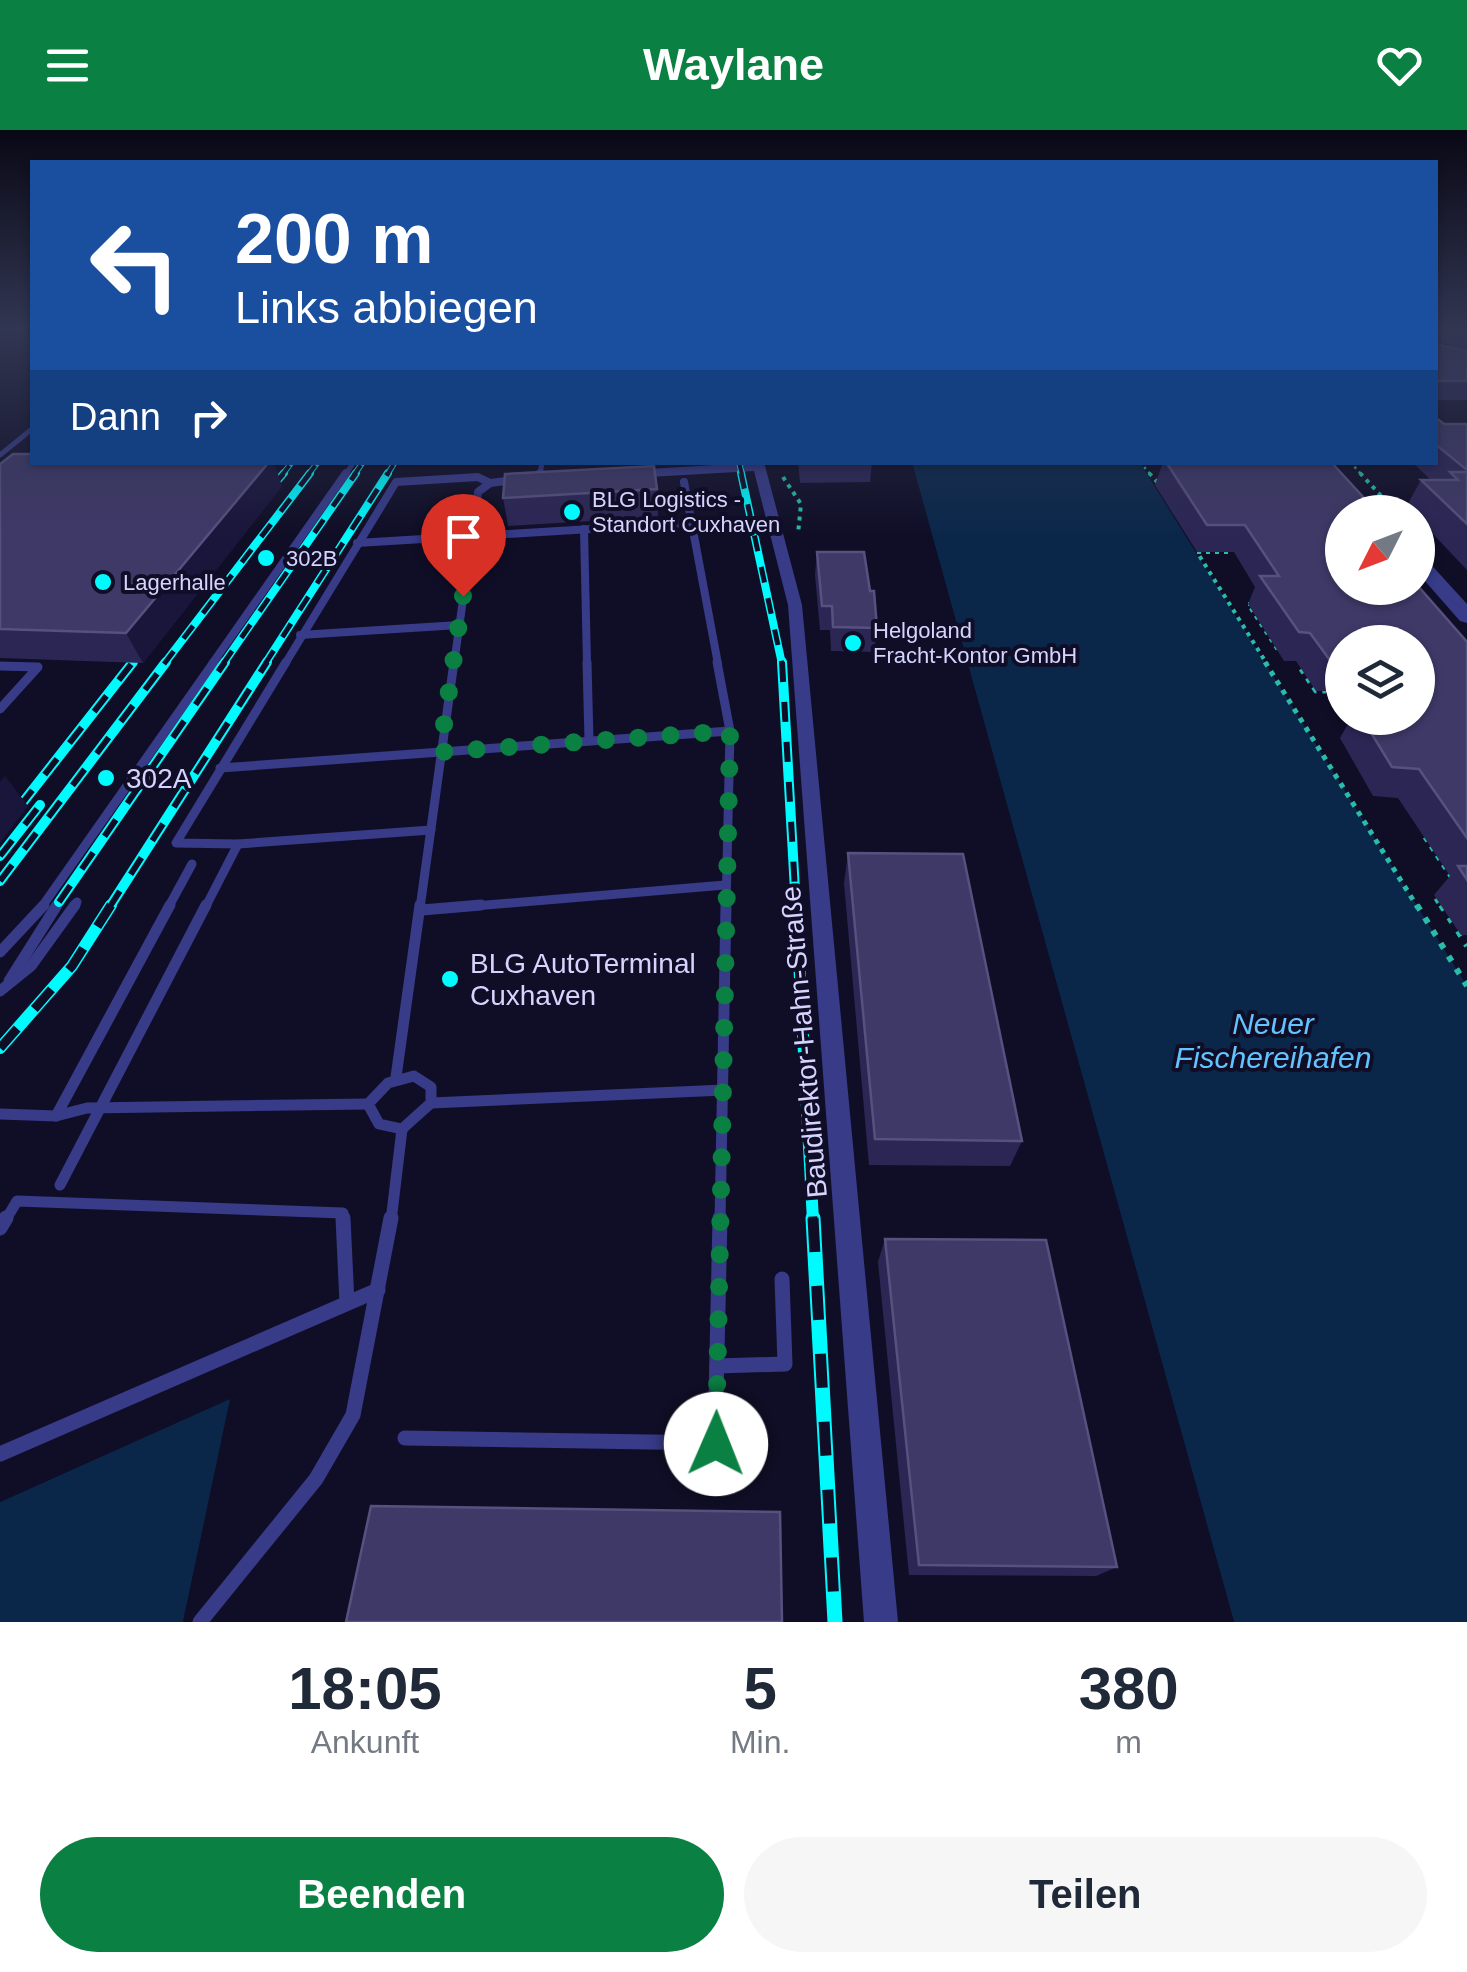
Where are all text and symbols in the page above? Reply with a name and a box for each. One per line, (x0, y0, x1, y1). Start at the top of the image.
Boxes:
icon: menu (40, 38, 95, 93)
icon: heart (1372, 38, 1427, 93)
text: Waylane (643, 39, 824, 90)
icon: left (70, 200, 200, 330)
text: 200 m (235, 200, 433, 278)
text: Links abbiegen (235, 282, 538, 333)
icon: right (181, 390, 236, 445)
text: Dann (70, 396, 161, 438)
place label: BLG Logistics - Standort Cuxhaven (592, 487, 780, 537)
pin (421, 494, 506, 597)
north arrow (1325, 495, 1435, 605)
map controls (1325, 495, 1435, 735)
marker: BLG Logistics - Standort Cuxhaven (561, 501, 583, 523)
icon: arrive (436, 509, 491, 564)
place label: 302B (286, 546, 337, 571)
marker: 302B (255, 547, 277, 569)
place label: Lagerhalle (123, 570, 226, 595)
marker: Lagerhalle (92, 571, 114, 593)
place label: Helgoland Fracht-Kontor GmbH (873, 618, 1077, 668)
button: layers (1325, 625, 1435, 735)
marker: Helgoland Fracht-Kontor GmbH (842, 632, 864, 654)
place label: 302A (126, 763, 192, 794)
marker: 302A (95, 767, 117, 789)
street label: Baudirektor-Hahn-Straße (775, 885, 833, 1199)
place label: BLG AutoTerminal Cuxhaven (470, 948, 696, 1011)
marker: BLG AutoTerminal Cuxhaven (439, 968, 461, 990)
water label: Neuer Fischereihafen (1175, 1007, 1371, 1074)
position arrow (664, 1392, 768, 1496)
text: 18:05 (288, 1655, 442, 1722)
text: 5 (743, 1655, 777, 1722)
text: 380 (1079, 1655, 1179, 1722)
text: Ankunft (311, 1724, 419, 1760)
text: Min. (730, 1724, 790, 1760)
text: m (1115, 1724, 1142, 1760)
button: Beenden (40, 1837, 724, 1952)
button: Teilen (744, 1837, 1427, 1952)

